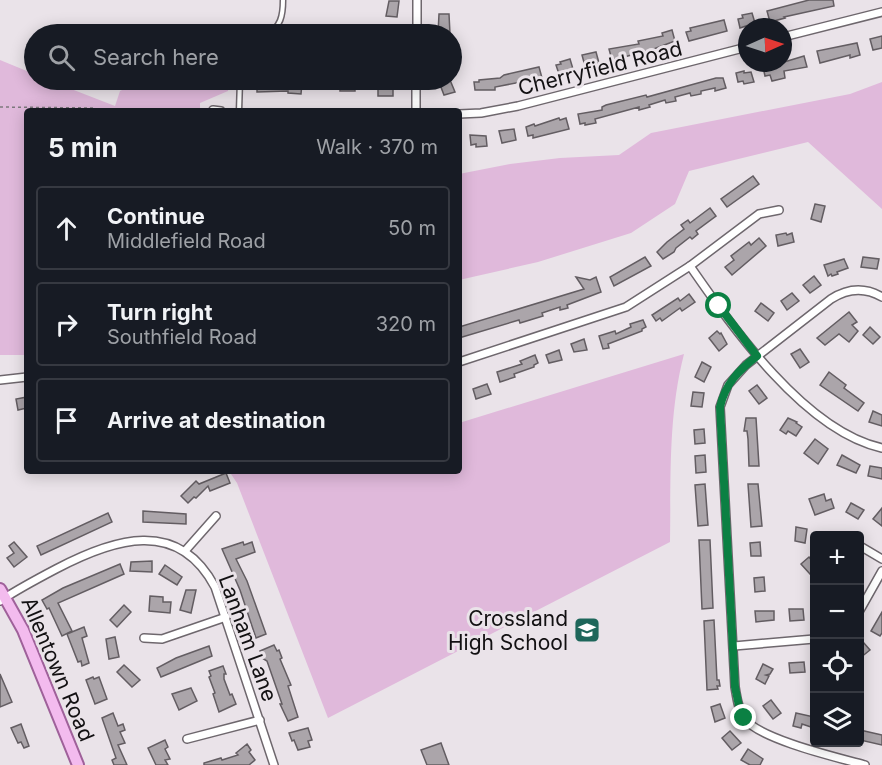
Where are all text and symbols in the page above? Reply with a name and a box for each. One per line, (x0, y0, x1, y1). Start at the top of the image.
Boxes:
north arrow (738, 18, 792, 72)
search box (24, 24, 462, 90)
street label: Cherryfield Road (515, 36, 685, 100)
icon: search (45, 41, 78, 74)
text: Search here (93, 44, 219, 70)
text: 5 min (48, 132, 118, 163)
text: Walk · 370 m (316, 135, 438, 159)
text: Continue (107, 203, 205, 229)
icon: ahead (50, 212, 83, 245)
text: 50 m (388, 216, 436, 240)
text: Middlefield Road (107, 229, 266, 253)
route start (705, 292, 731, 318)
text: Turn right (107, 299, 213, 325)
icon: right (50, 308, 83, 341)
text: 320 m (376, 312, 436, 336)
text: Southfield Road (107, 325, 257, 349)
icon: arrive (50, 404, 83, 437)
text: Arrive at destination (107, 407, 326, 433)
map controls (810, 531, 864, 747)
button: + (810, 531, 864, 585)
street label: Lanham Lane (214, 571, 282, 705)
button: − (810, 585, 864, 639)
street label: Allentown Road (16, 593, 100, 745)
place label: Crossland High School (448, 606, 568, 655)
school or university icon: Crossland High School (572, 615, 602, 645)
button: locate (810, 639, 864, 693)
button: layers (810, 693, 864, 747)
route end (730, 704, 756, 730)

